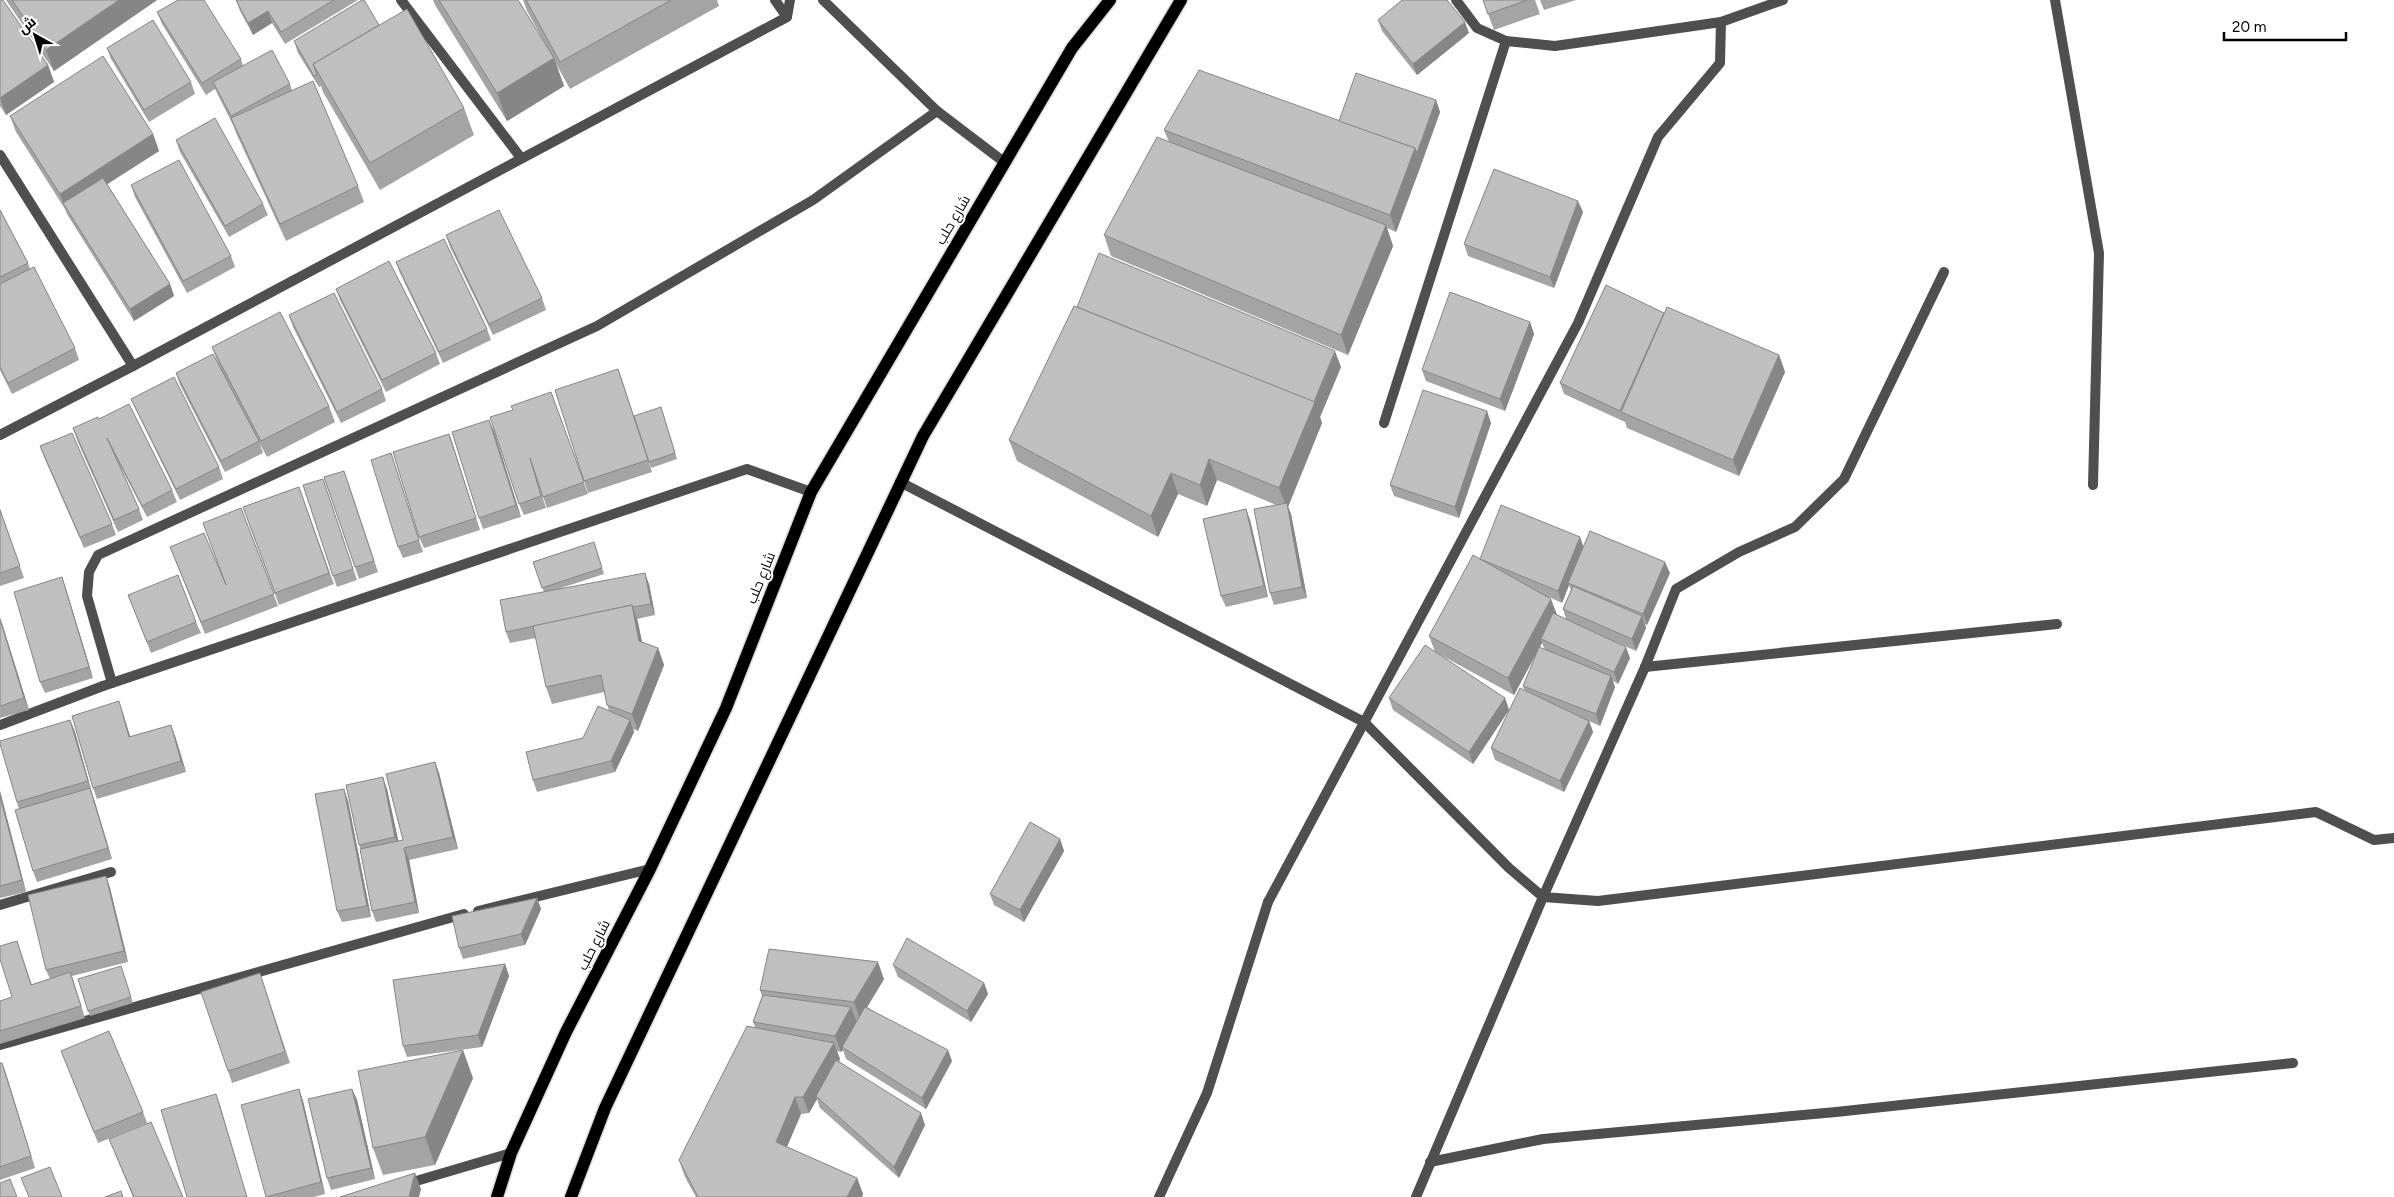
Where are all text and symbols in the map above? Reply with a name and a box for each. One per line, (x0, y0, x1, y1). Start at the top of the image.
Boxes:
north arrow (10, 10, 60, 60)
scale bar (2224, 10, 2346, 42)
text: ش (15, 13, 39, 38)
text: 20 m (2232, 18, 2266, 36)
street label: شارع حلب (932, 192, 974, 248)
street label: شارع حلب (743, 550, 779, 606)
street label: شارع حلب (574, 917, 614, 973)

